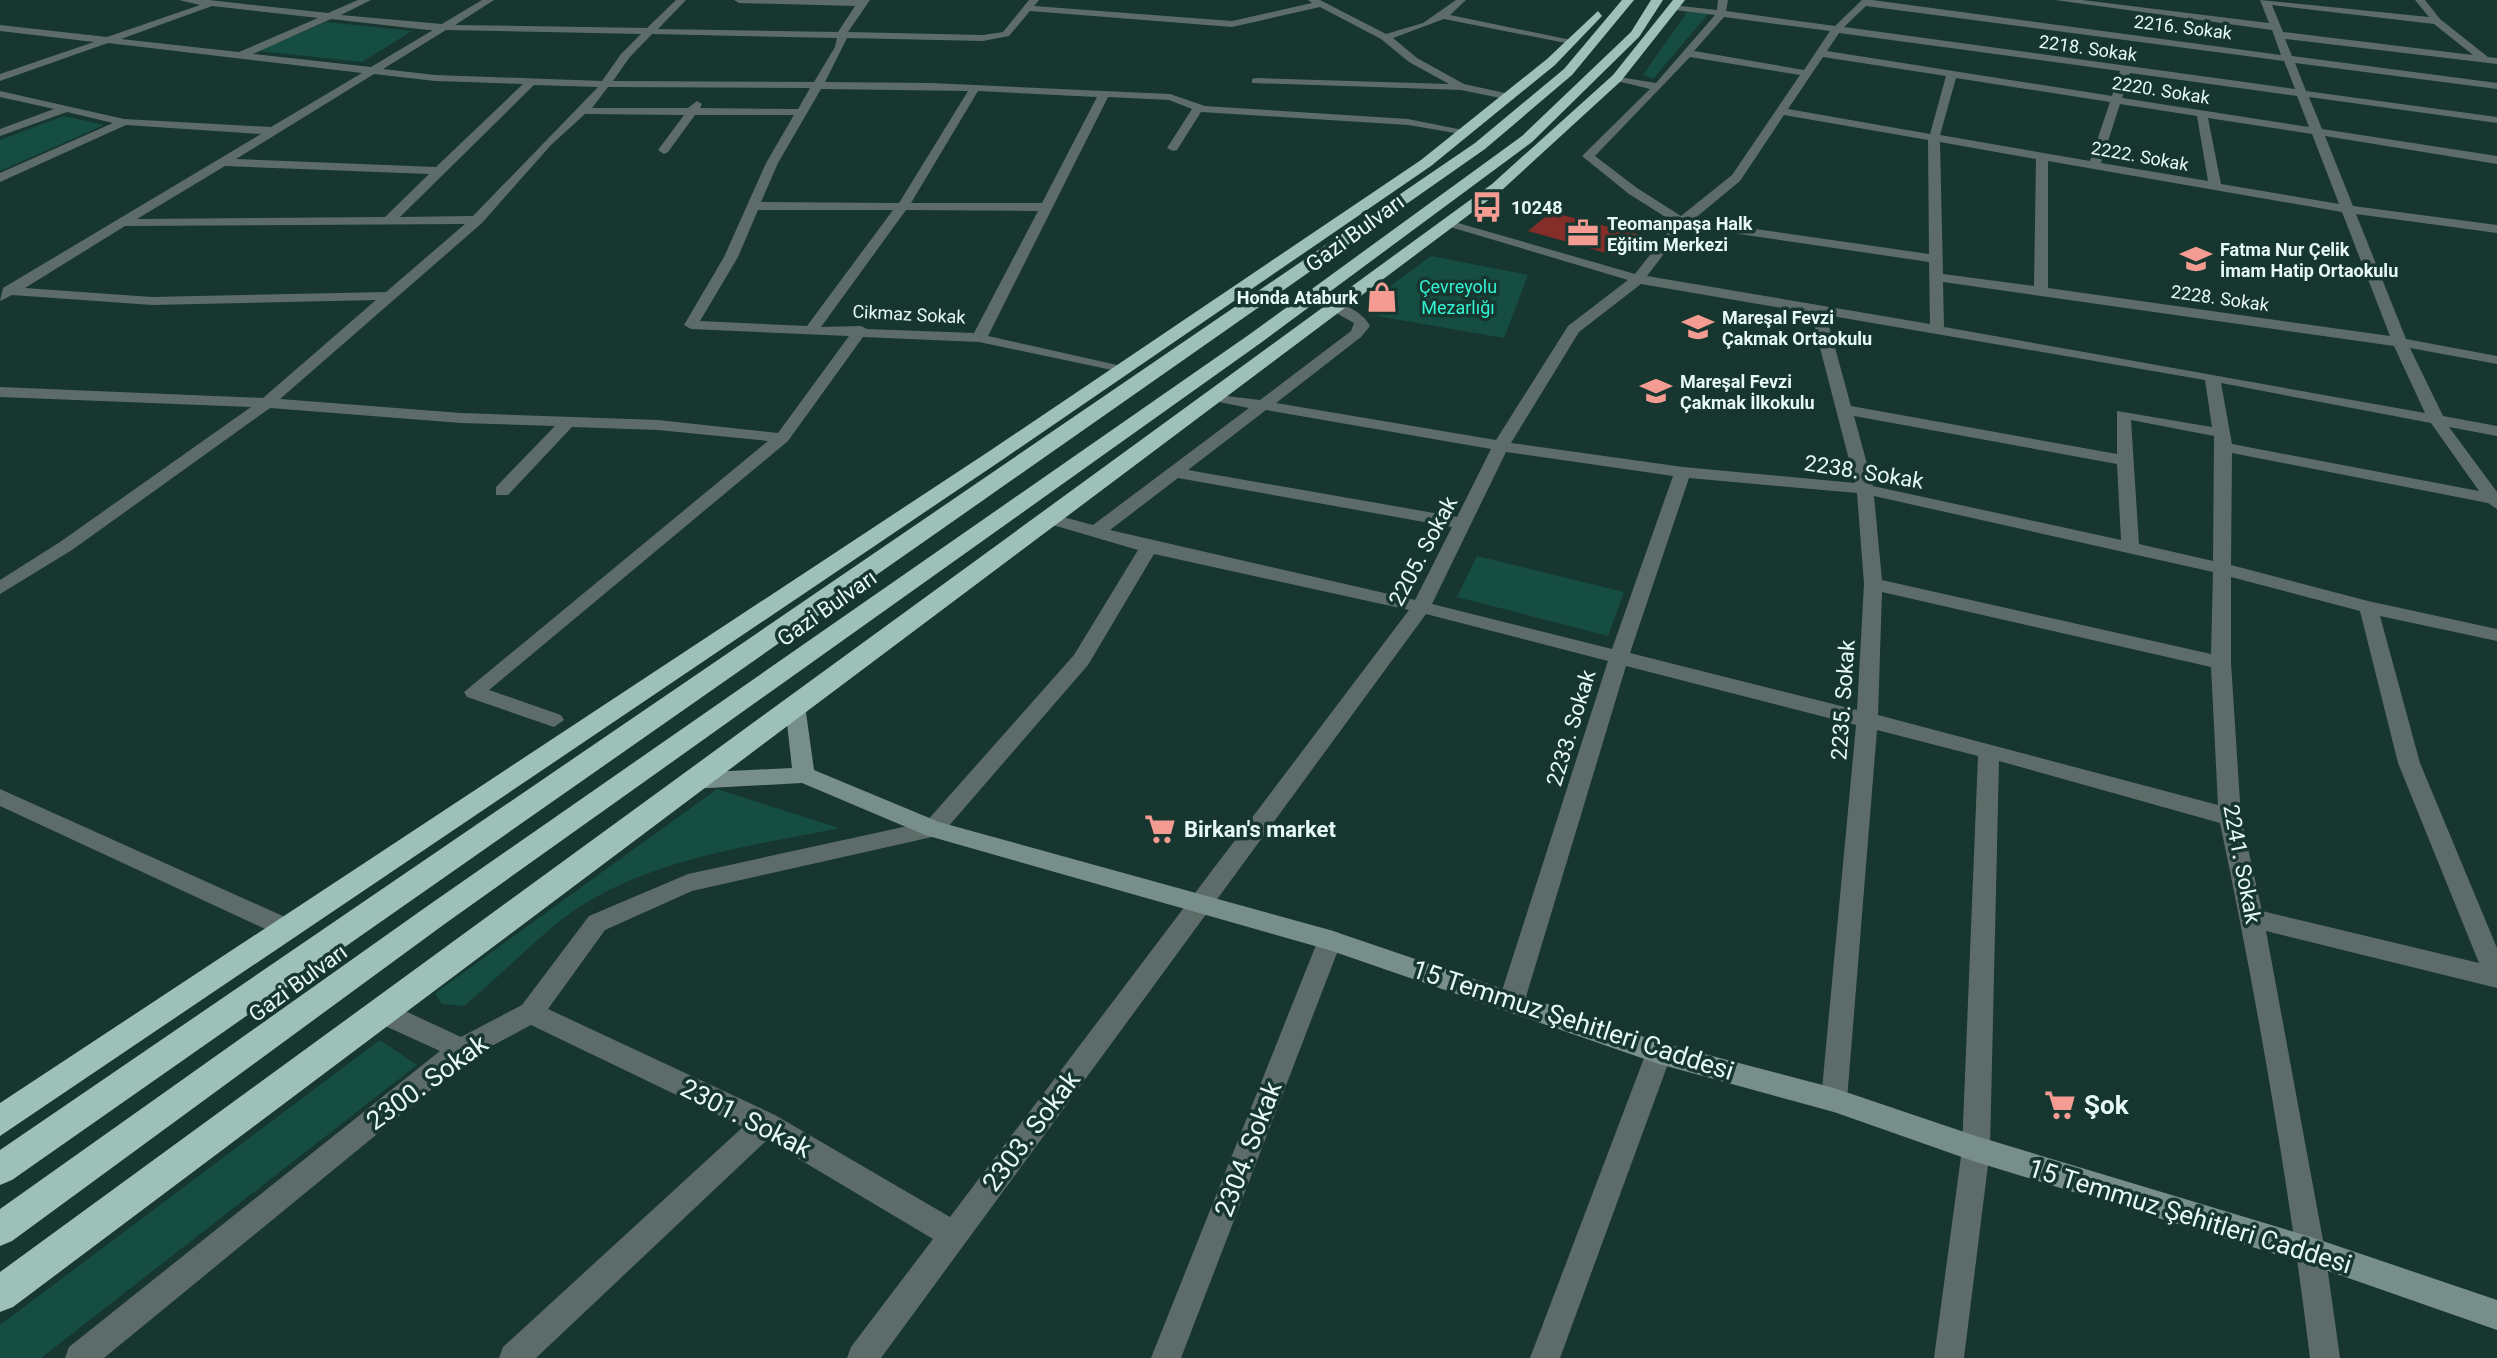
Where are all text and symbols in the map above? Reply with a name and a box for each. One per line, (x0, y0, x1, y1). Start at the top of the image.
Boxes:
street label: 2216. Sokak (2133, 11, 2234, 44)
street label: 2218. Sokak (2038, 31, 2139, 65)
street label: 2220. Sokak (2111, 72, 2212, 108)
street label: 2222. Sokak (2090, 137, 2191, 175)
street label: Gazi Bulvarı (1301, 189, 1409, 277)
bus stop icon: 10248 (1470, 190, 1504, 224)
place label: 10248 (1511, 197, 1563, 218)
place label: Teomanpaşa Halk Eğitim Merkezi (1607, 213, 1753, 255)
office icon: Teomanpaşa Halk Eğitim Merkezi (1566, 216, 1600, 250)
place label: Fatma Nur Çelik İmam Hatip Ortaokulu (2220, 239, 2398, 281)
school or university icon: Fatma Nur Çelik İmam Hatip Ortaokulu (2179, 242, 2213, 276)
park label: Çevreyolu Mezarlığı (1419, 276, 1497, 318)
shop icon: Honda Ataburk (1365, 280, 1399, 314)
street label: 2228. Sokak (2170, 281, 2271, 315)
place label: Honda Ataburk (1237, 287, 1358, 308)
street label: Cikmaz Sokak (852, 301, 967, 327)
place label: Mareşal Fevzi Çakmak Ortaokulu (1722, 307, 1872, 349)
school or university icon: Mareşal Fevzi Çakmak Ortaokulu (1681, 310, 1715, 344)
place label: Mareşal Fevzi Çakmak İlkokulu (1680, 371, 1815, 413)
school or university icon: Mareşal Fevzi Çakmak İlkokulu (1639, 374, 1673, 408)
street label: 2238. Sokak (1802, 450, 1926, 494)
street label: 2205. Sokak (1384, 491, 1463, 610)
street label: Gazi Bulvarı (773, 565, 881, 651)
street label: 2235. Sokak (1826, 638, 1860, 761)
street label: 2233. Sokak (1541, 666, 1601, 789)
street label: 2241. Sokak (2218, 802, 2266, 926)
supermarket icon: Birkan's market (1143, 812, 1177, 846)
place label: Birkan's market (1184, 817, 1337, 842)
street label: Gazi Bulvarı (244, 939, 352, 1027)
street label: 15 Temmuz Şehitleri Caddesi (1408, 954, 1738, 1086)
street label: 2300. Sokak (361, 1028, 494, 1136)
street label: 2303. Sokak (976, 1064, 1086, 1197)
street label: 2301. Sokak (676, 1072, 817, 1164)
street label: 2304. Sokak (1208, 1076, 1288, 1221)
supermarket icon: Şok (2043, 1088, 2077, 1122)
place label: Şok (2084, 1090, 2130, 1120)
street label: 15 Temmuz Şehitleri Caddesi (2025, 1152, 2355, 1280)

